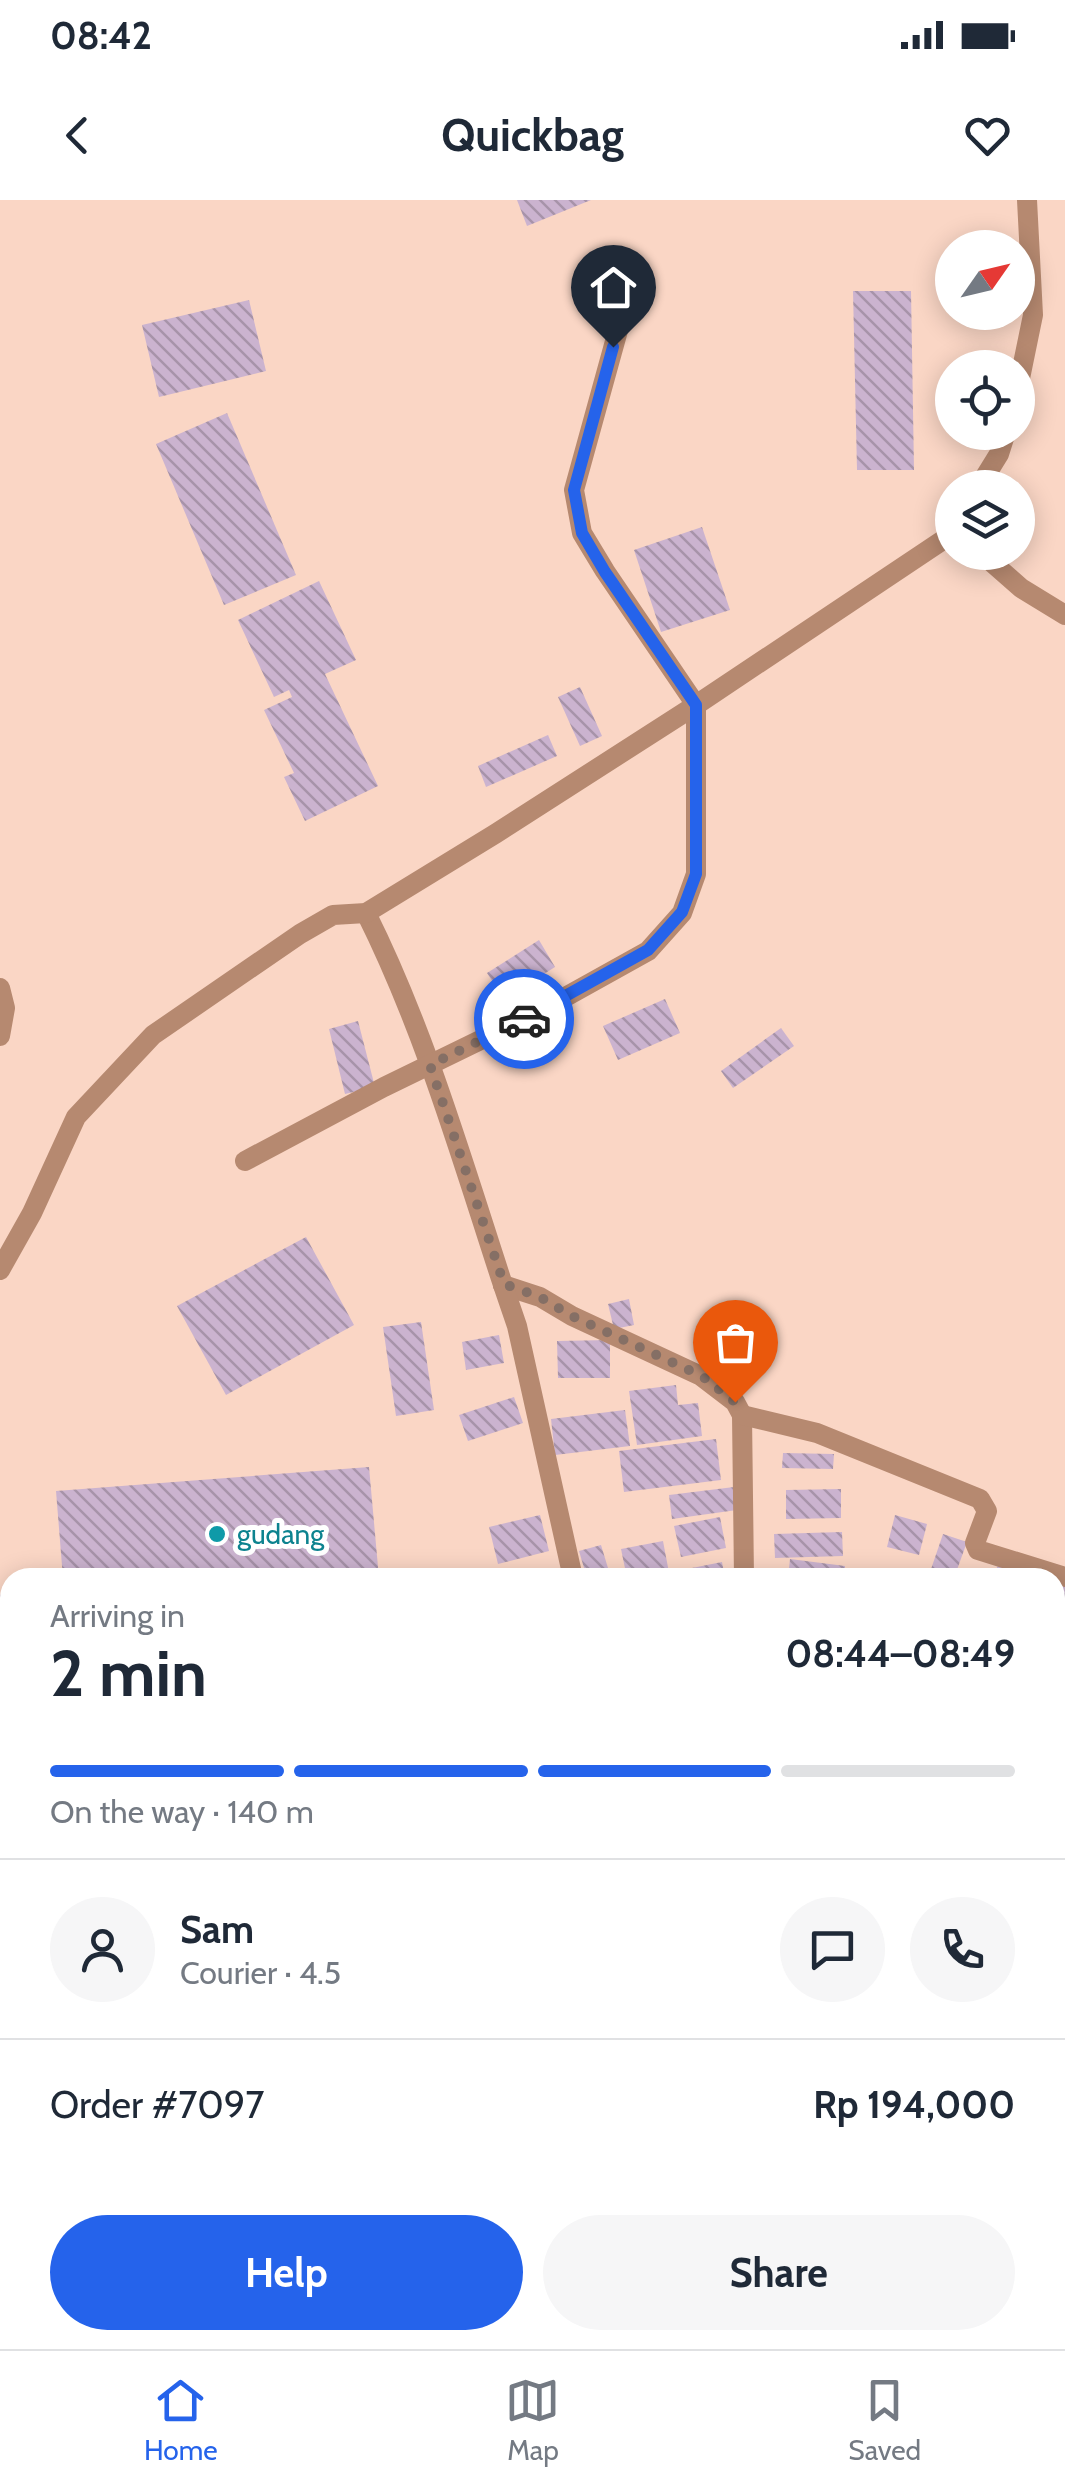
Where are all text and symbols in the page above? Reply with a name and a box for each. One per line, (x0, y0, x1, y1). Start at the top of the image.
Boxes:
text: 08:42 (50, 12, 152, 59)
icon: back (50, 108, 105, 163)
text: Quickbag (441, 108, 624, 162)
icon: heart (960, 108, 1015, 163)
north arrow (935, 230, 1035, 330)
map controls (935, 230, 1035, 570)
pin (571, 245, 656, 348)
icon: home (586, 260, 641, 315)
button: locate (935, 350, 1035, 450)
button: layers (935, 470, 1035, 570)
courier (474, 969, 574, 1069)
icon: car (497, 992, 552, 1047)
pin (693, 1300, 778, 1403)
icon: bag (708, 1315, 763, 1370)
place label: gudang (237, 1517, 325, 1551)
marker: gudang (206, 1523, 228, 1545)
text: Arriving in (50, 1596, 185, 1635)
text: 08:44–08:49 (785, 1630, 1015, 1677)
text: 2 min (50, 1633, 207, 1712)
text: On the way · 140 m (50, 1792, 314, 1831)
button: person (50, 1897, 155, 2002)
button: chat (780, 1897, 885, 2002)
button: phone (910, 1897, 1015, 2002)
text: Sam (180, 1906, 254, 1953)
text: Courier · 4.5 (180, 1953, 341, 1992)
text: Order #7097 (50, 2081, 264, 2128)
text: Rp 194,000 (813, 2081, 1015, 2128)
button: Help (50, 2215, 523, 2330)
button: Share (543, 2215, 1015, 2330)
tab: Home (144, 2373, 218, 2467)
tab: Map (505, 2373, 560, 2467)
tab: Saved (848, 2373, 921, 2467)

